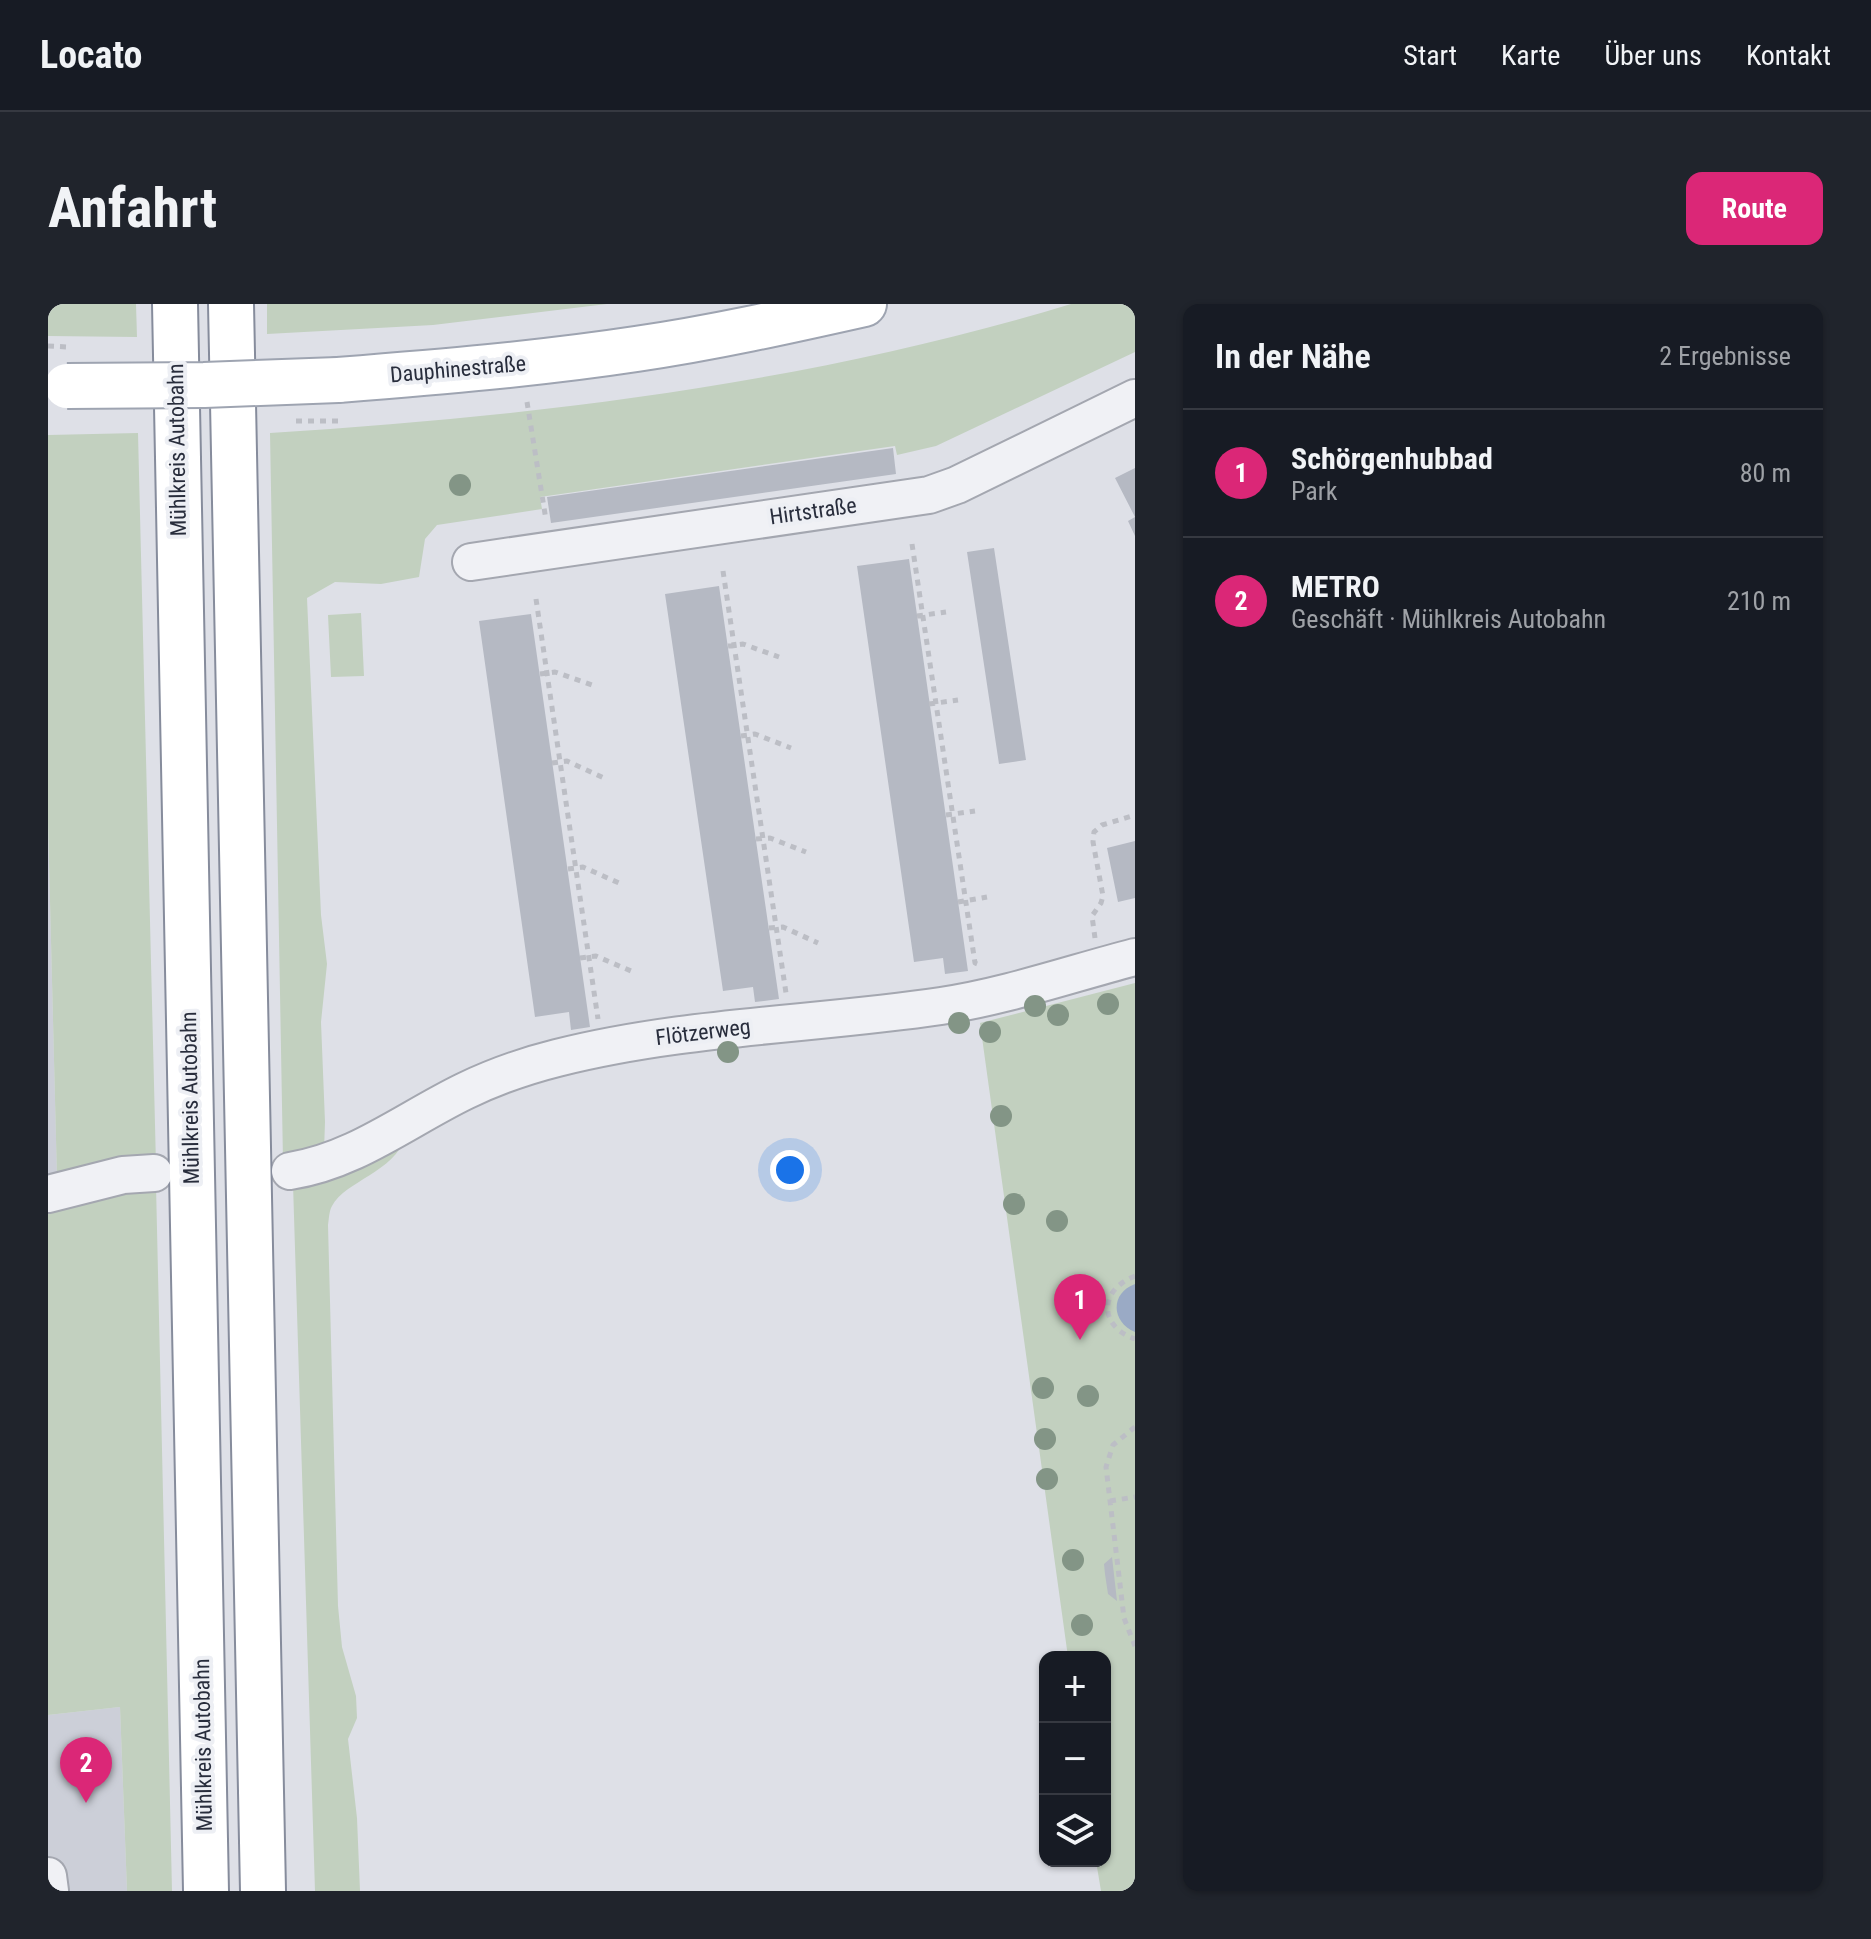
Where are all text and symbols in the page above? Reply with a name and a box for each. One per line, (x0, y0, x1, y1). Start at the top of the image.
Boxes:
text: Locato (40, 33, 142, 77)
text: Start (1403, 39, 1457, 72)
text: Karte (1501, 39, 1560, 72)
text: Über uns (1604, 39, 1702, 72)
text: Kontakt (1746, 39, 1831, 72)
button: Route (1686, 172, 1823, 245)
text: Anfahrt (48, 175, 217, 241)
text: In der Nähe (1215, 336, 1371, 376)
text: 2 Ergebnisse (1659, 341, 1791, 371)
street label: Dauphinestraße (389, 351, 527, 387)
street label: Mühlkreis Autobahn (163, 363, 191, 537)
text: Schörgenhubbad (1291, 441, 1493, 476)
text: 1 (1234, 458, 1248, 488)
text: 80 m (1740, 458, 1791, 488)
text: Park (1291, 476, 1337, 506)
street label: Hirtstraße (768, 493, 858, 529)
text: METRO (1291, 569, 1380, 604)
text: 2 (1234, 586, 1248, 616)
text: 210 m (1727, 586, 1791, 616)
text: Geschäft · Mühlkreis Autobahn (1291, 604, 1606, 634)
street label: Mühlkreis Autobahn (176, 1011, 204, 1185)
street label: Flötzerweg (654, 1014, 752, 1050)
your location (770, 1150, 810, 1190)
pin: 1 (1054, 1274, 1106, 1340)
map controls (1039, 1651, 1111, 1867)
button: + (1039, 1651, 1111, 1723)
street label: Mühlkreis Autobahn (189, 1658, 217, 1832)
button: − (1039, 1723, 1111, 1795)
pin: 2 (60, 1737, 112, 1803)
button: layers (1039, 1795, 1111, 1867)

